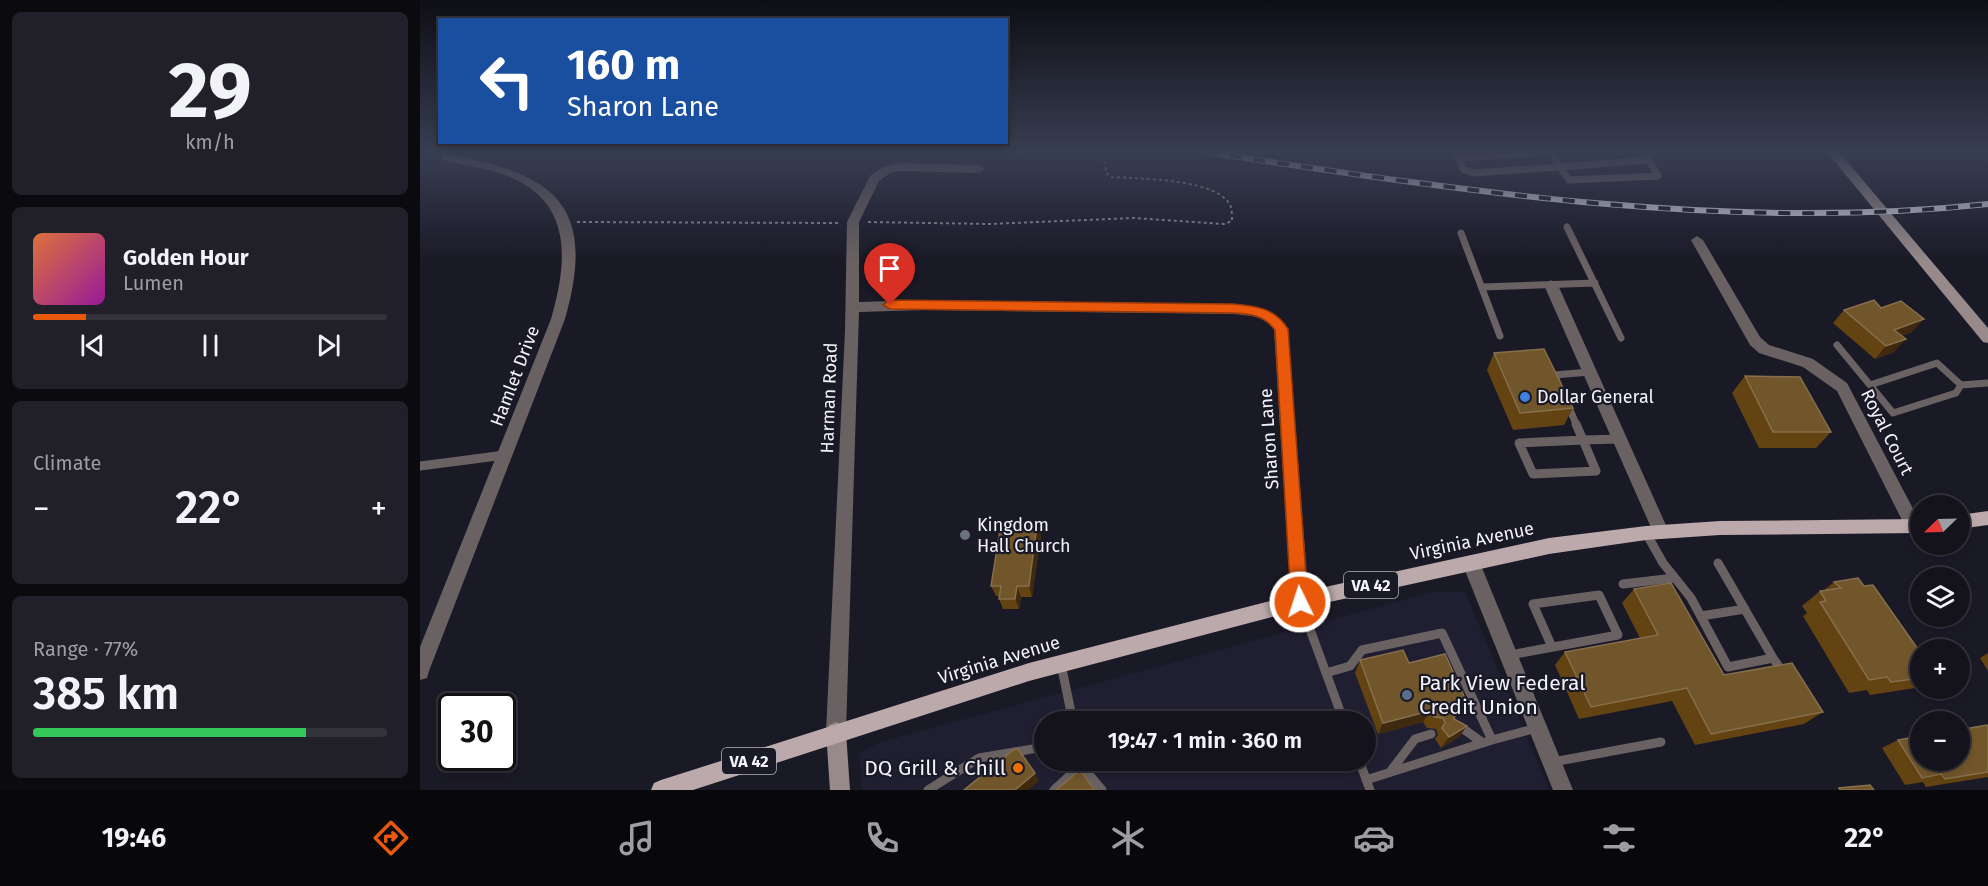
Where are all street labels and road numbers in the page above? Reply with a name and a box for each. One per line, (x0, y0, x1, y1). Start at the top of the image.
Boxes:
street label: Hamlet Drive (486, 323, 544, 429)
street label: Harman Road (816, 342, 842, 454)
street label: Royal Court (1856, 385, 1918, 479)
street label: Sharon Lane (1254, 388, 1284, 490)
street label: Virginia Avenue (1408, 517, 1536, 565)
road number: VA 42 (1344, 572, 1398, 598)
street label: Virginia Avenue (935, 631, 1063, 689)
road number: VA 42 (722, 748, 776, 774)

